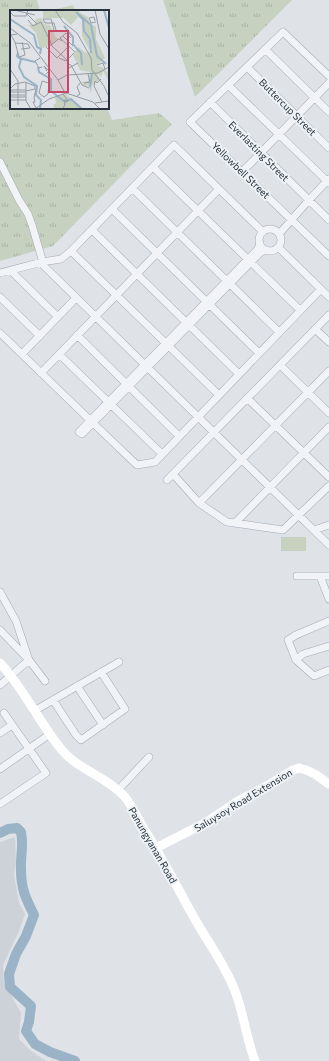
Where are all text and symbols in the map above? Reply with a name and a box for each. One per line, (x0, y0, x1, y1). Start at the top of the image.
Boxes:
inset map (10, 10, 109, 109)
street label: Buttercup Street (257, 76, 319, 138)
street label: Everlasting Street (226, 118, 292, 184)
street label: Yellowbell Street (209, 139, 273, 201)
street label: Saluysoy Road Extension (192, 766, 294, 834)
street label: Panungyanan Road (126, 805, 180, 886)

